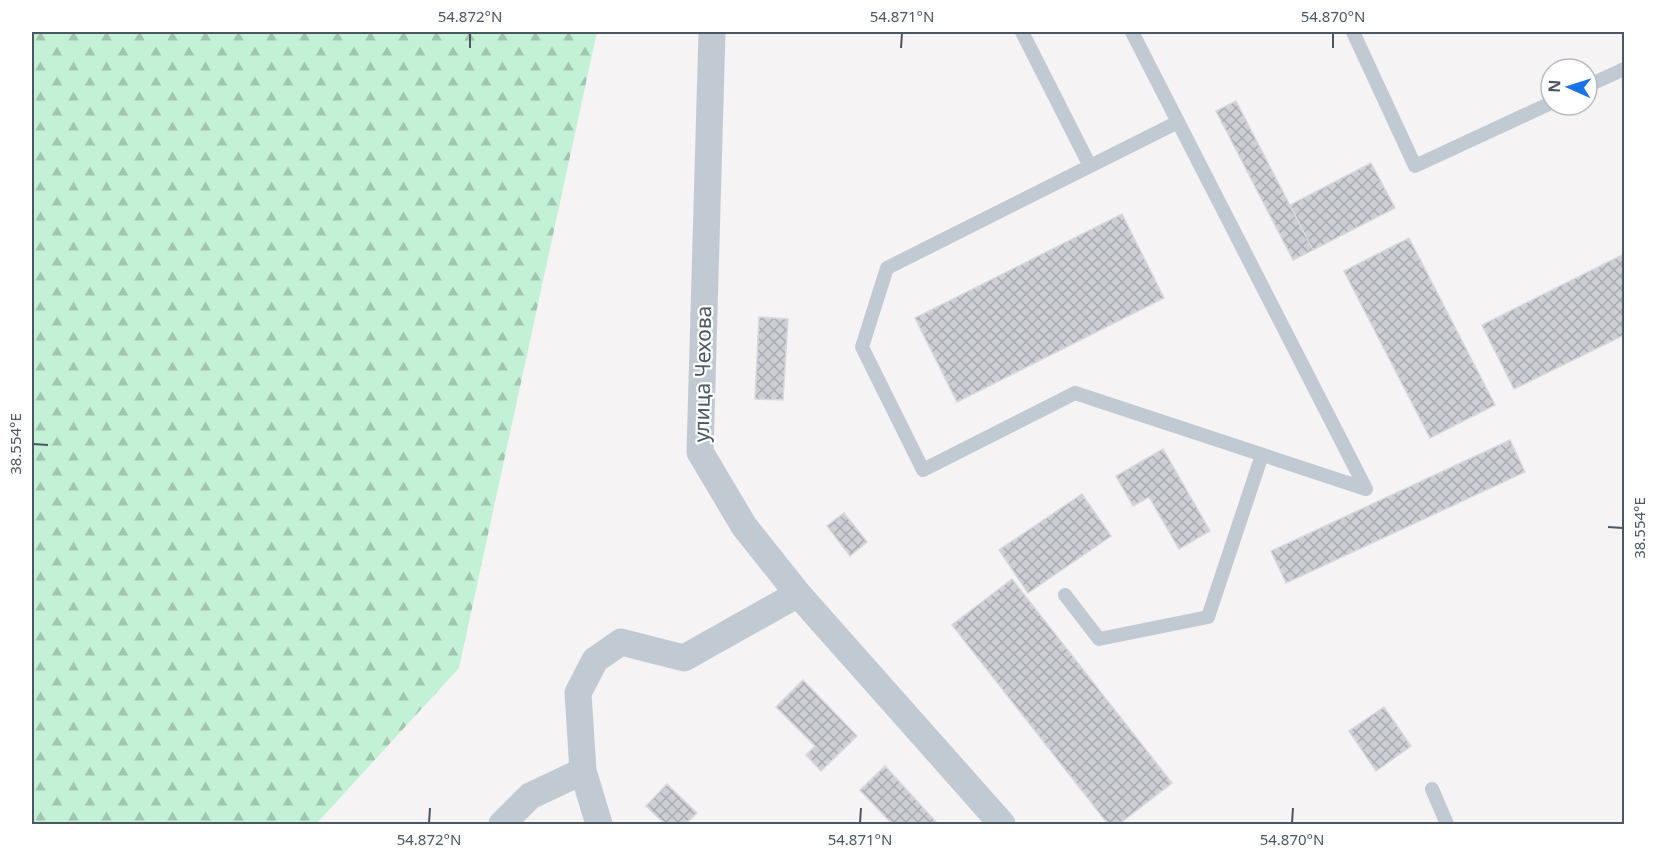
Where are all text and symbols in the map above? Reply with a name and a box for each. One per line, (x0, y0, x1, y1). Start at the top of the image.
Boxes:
text: 54.872°N (438, 6, 502, 26)
text: 54.871°N (870, 6, 934, 26)
text: 54.870°N (1301, 6, 1365, 26)
north arrow (1539, 57, 1599, 117)
text: N (1543, 79, 1565, 93)
street label: улица Чехова (687, 305, 717, 443)
text: 38.554°E (5, 413, 25, 475)
text: 38.554°E (1629, 497, 1649, 559)
text: 54.872°N (397, 829, 461, 849)
text: 54.871°N (828, 829, 892, 849)
text: 54.870°N (1260, 829, 1324, 849)

